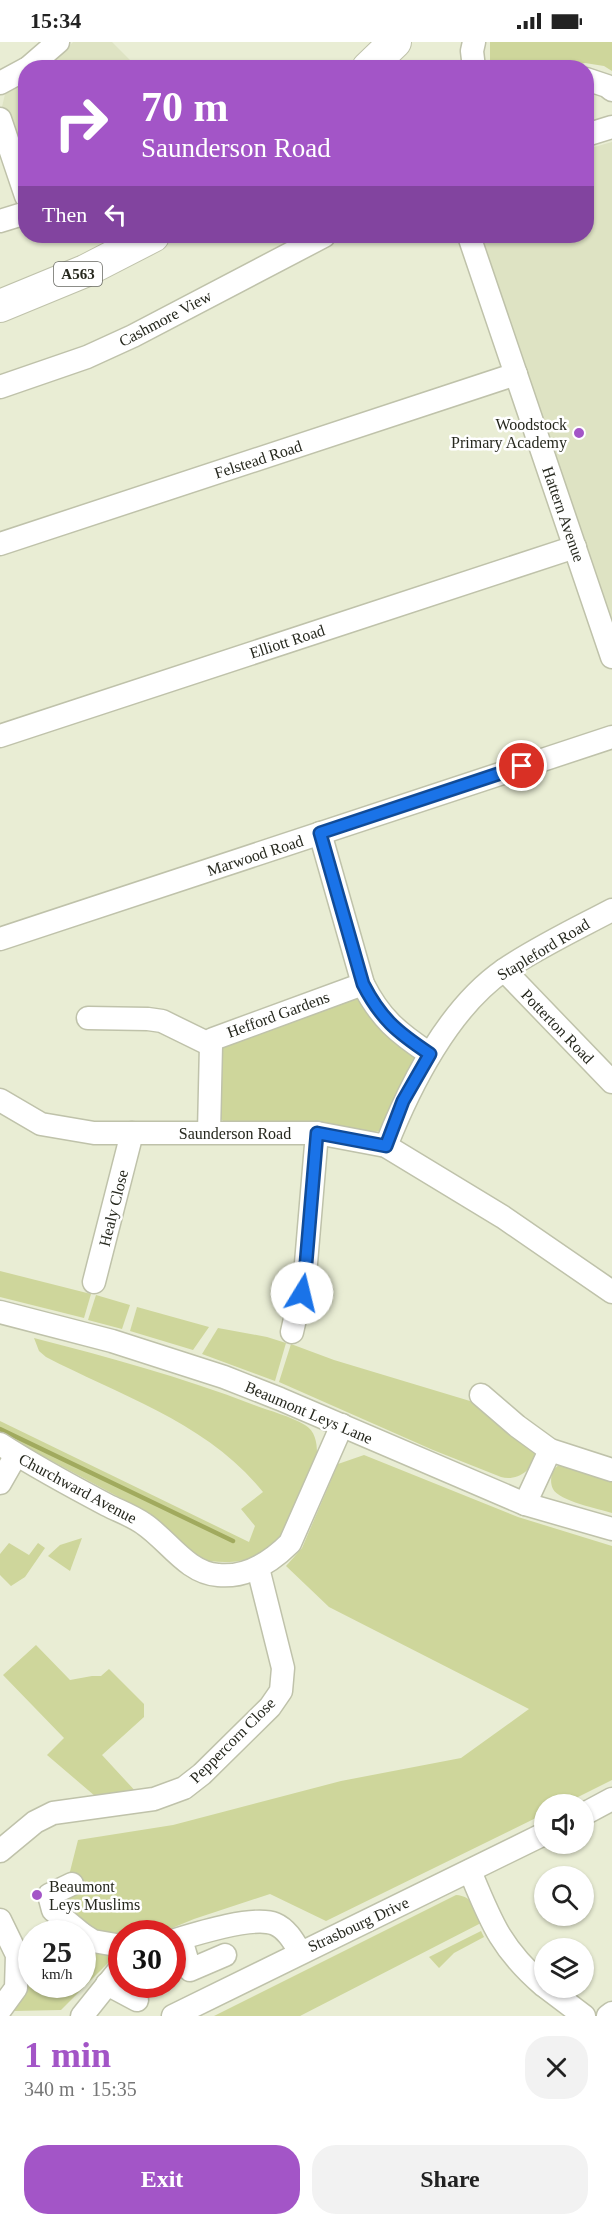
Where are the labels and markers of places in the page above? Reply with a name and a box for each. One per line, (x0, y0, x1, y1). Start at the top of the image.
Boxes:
place label: Woodstock Primary Academy (451, 416, 567, 452)
marker: Woodstock Primary Academy (572, 426, 586, 440)
pin (496, 740, 547, 791)
place label: Beaumont Leys Muslims (49, 1878, 140, 1914)
marker: Beaumont Leys Muslims (30, 1888, 44, 1902)

